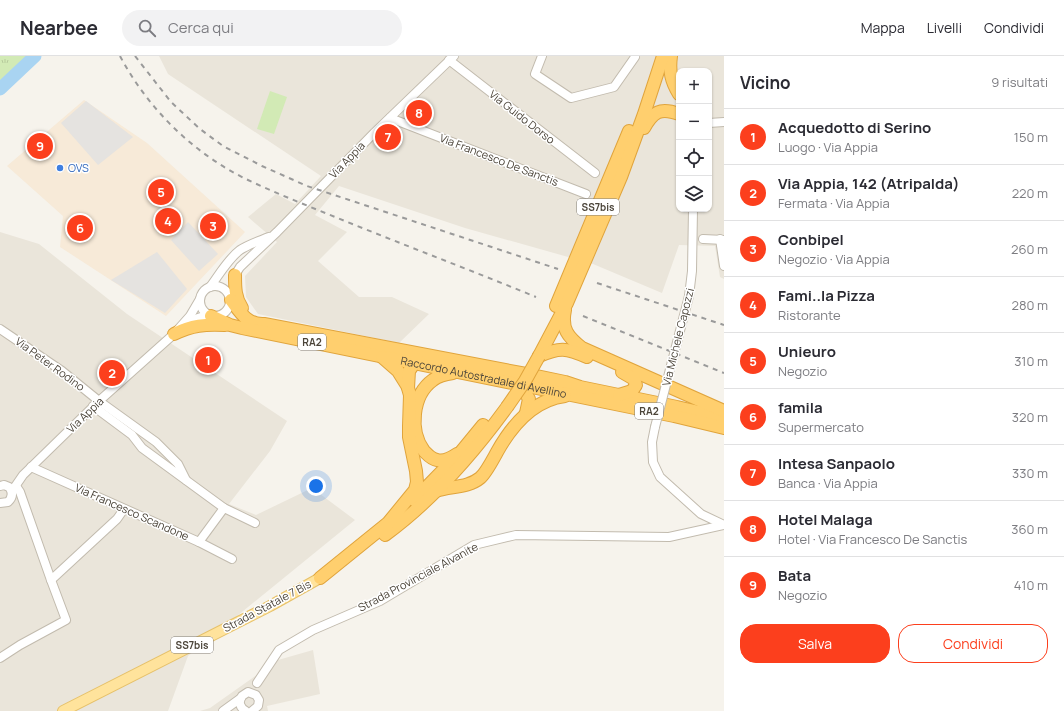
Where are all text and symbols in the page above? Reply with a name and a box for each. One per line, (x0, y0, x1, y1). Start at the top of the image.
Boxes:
search box (122, 10, 402, 46)
text: Nearbee (20, 15, 98, 41)
icon: search (136, 17, 158, 39)
text: Cerca qui (168, 17, 234, 38)
text: Mappa (861, 18, 905, 37)
text: Livelli (927, 18, 962, 37)
text: Condividi (984, 18, 1044, 37)
map controls (676, 68, 712, 212)
button: + (676, 68, 712, 104)
text: Vicino (740, 71, 791, 94)
text: 9 risultati (991, 73, 1048, 91)
street label: Via Guido Dorso (486, 86, 559, 147)
pin: 8 (406, 98, 432, 128)
button: − (676, 104, 712, 140)
text: Acquedotto di Serino (778, 117, 931, 138)
pin: 7 (375, 122, 401, 152)
text: 1 (750, 128, 756, 146)
text: 150 m (1014, 128, 1048, 146)
street label: Via Francesco De Sanctis (438, 130, 561, 189)
pin: 9 (27, 131, 53, 161)
street label: Via Appia (325, 138, 368, 181)
text: Luogo · Via Appia (778, 138, 878, 156)
button: locate (676, 140, 712, 176)
place label: OVS (68, 160, 89, 175)
marker: OVS (55, 163, 65, 173)
text: Via Appia, 142 (Atripalda) (778, 173, 959, 194)
button: layers (676, 176, 712, 212)
pin: 5 (148, 177, 174, 207)
text: 2 (749, 184, 757, 202)
text: 220 m (1012, 184, 1048, 202)
text: Fermata · Via Appia (778, 194, 890, 212)
road number: SS7bis (577, 199, 619, 215)
pin: 4 (155, 206, 181, 236)
pin: 3 (200, 211, 226, 241)
pin: 6 (67, 213, 93, 243)
text: Conbipel (778, 229, 844, 250)
text: 3 (749, 240, 757, 258)
text: 260 m (1011, 240, 1048, 258)
text: Negozio · Via Appia (778, 250, 890, 268)
text: Fami..la Pizza (778, 285, 875, 306)
street label: Via Michele Capozzi (658, 286, 697, 387)
text: 4 (749, 296, 757, 314)
text: 280 m (1011, 296, 1048, 314)
text: Ristorante (778, 306, 841, 324)
street label: Via Peter Rodino (12, 333, 89, 394)
road number: RA2 (298, 334, 326, 350)
text: Unieuro (778, 341, 836, 362)
pin: 1 (195, 345, 221, 375)
text: 5 (749, 352, 757, 370)
text: 310 m (1014, 352, 1048, 370)
street label: Raccordo Autostradale di Avellino (399, 353, 569, 401)
pin: 2 (99, 358, 125, 388)
text: Negozio (778, 362, 827, 380)
street label: Via Appia (63, 393, 106, 436)
text: famila (778, 397, 823, 418)
road number: RA2 (635, 403, 663, 419)
text: 6 (749, 408, 757, 426)
text: 320 m (1012, 408, 1048, 426)
text: Supermercato (778, 418, 864, 436)
text: Intesa Sanpaolo (778, 453, 895, 474)
text: 7 (750, 464, 756, 482)
text: 330 m (1012, 464, 1048, 482)
text: Banca · Via Appia (778, 474, 878, 492)
your location (306, 476, 326, 496)
street label: Via Francesco Scandone (73, 480, 192, 544)
text: Hotel Malaga (778, 509, 873, 530)
text: 8 (749, 520, 757, 538)
text: 360 m (1011, 520, 1048, 538)
text: Hotel · Via Francesco De Sanctis (778, 530, 967, 548)
street label: Strada Provinciale Alvanite (355, 538, 481, 615)
text: Bata (778, 565, 811, 586)
street label: Strada Statale 7 Bis (220, 576, 314, 635)
text: 9 (749, 576, 757, 594)
text: 410 m (1014, 576, 1048, 594)
text: Negozio (778, 586, 827, 604)
button: Salva (740, 624, 890, 663)
button: Condividi (898, 624, 1048, 663)
road number: SS7bis (171, 637, 213, 653)

